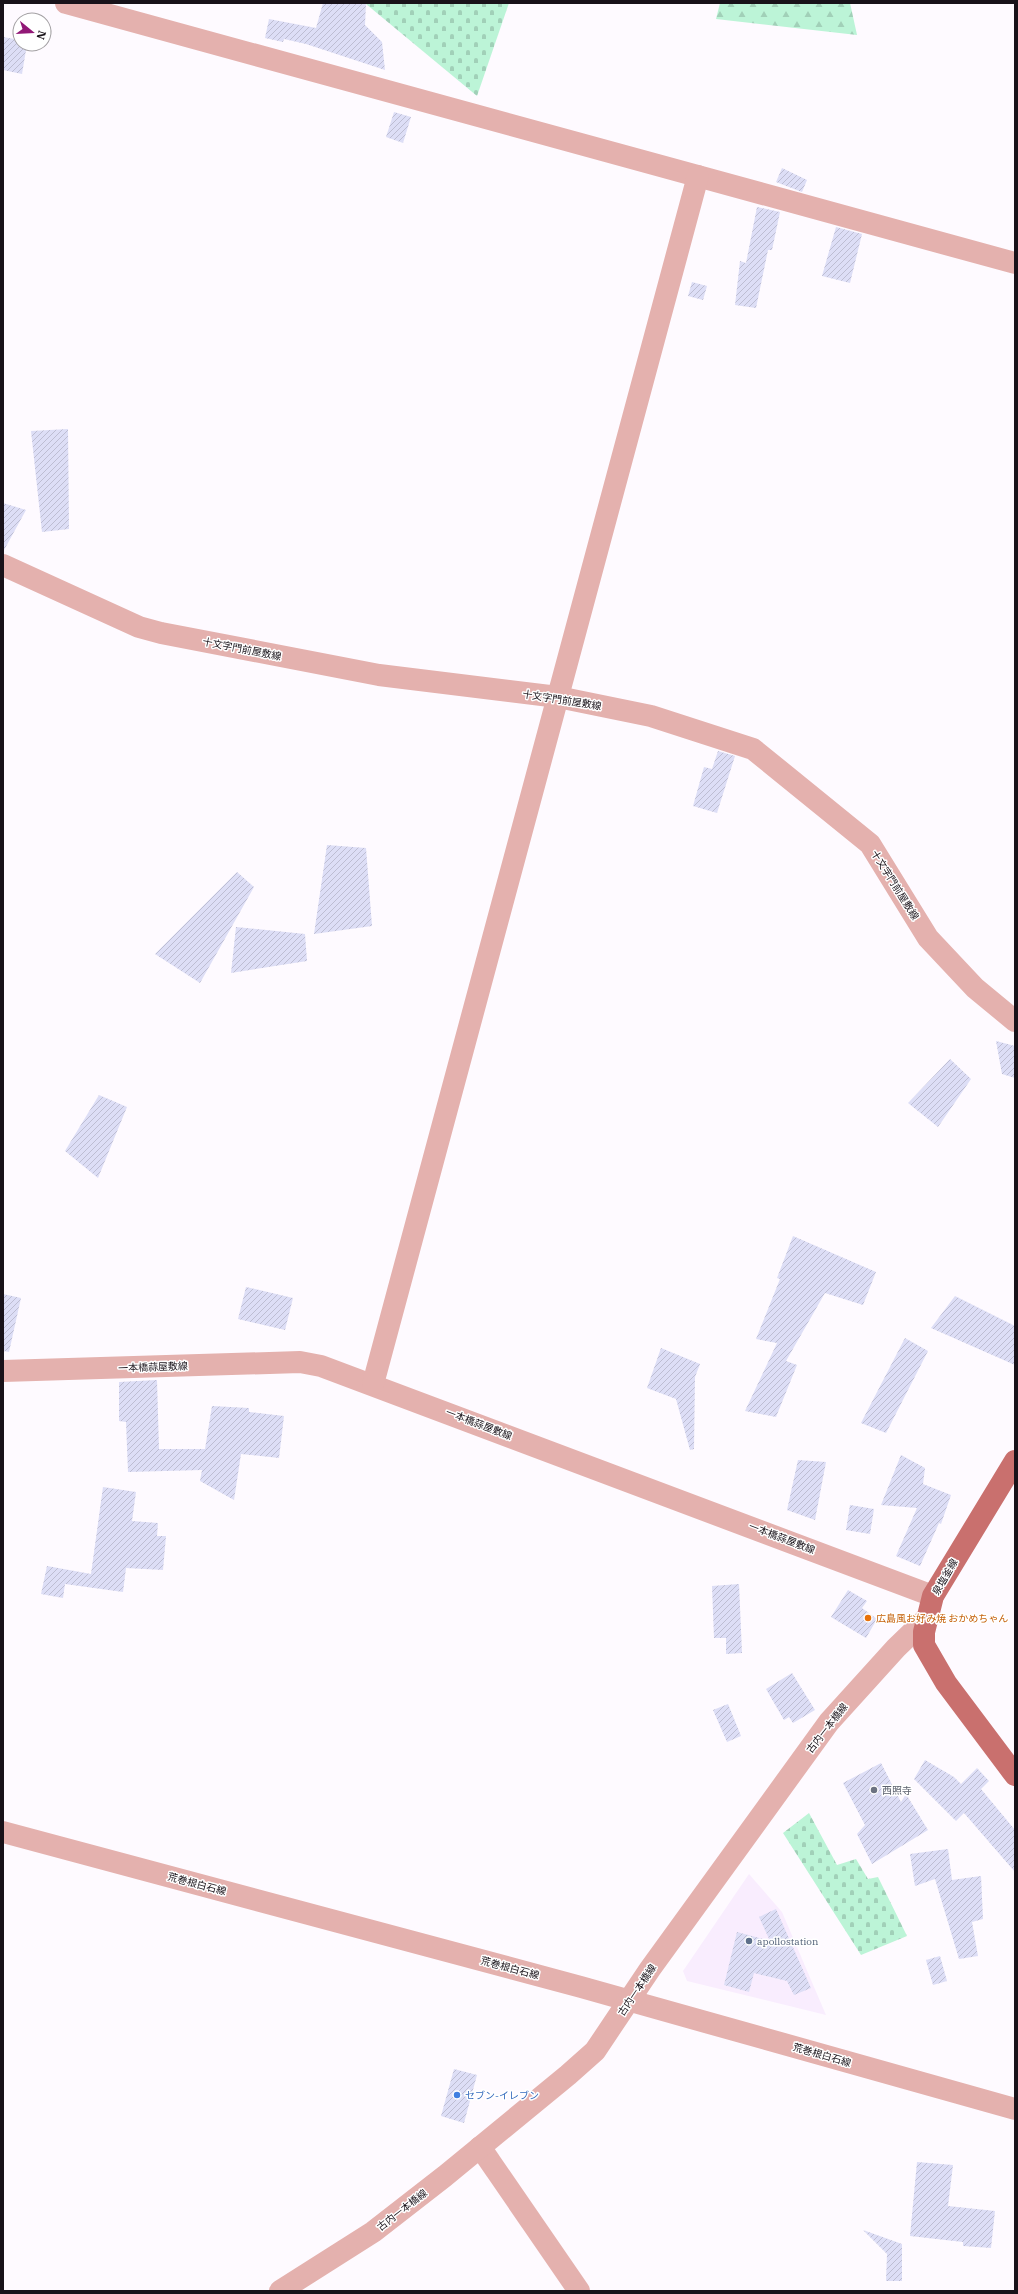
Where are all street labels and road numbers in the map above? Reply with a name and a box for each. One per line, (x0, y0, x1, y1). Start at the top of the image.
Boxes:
street label: 十文字門前屋敷線 (201, 635, 283, 663)
street label: 十文字門前屋敷線 (521, 687, 603, 713)
street label: 十文字門前屋敷線 (868, 848, 922, 922)
street label: 一本橋蒜屋敷線 (118, 1359, 188, 1375)
street label: 一本橋蒜屋敷線 (444, 1405, 514, 1443)
street label: 一本橋蒜屋敷線 (747, 1519, 817, 1557)
street label: 泉塩釜線 (929, 1556, 961, 1598)
street label: 古内一本橋線 (803, 1700, 851, 1756)
street label: 荒巻根白石線 (166, 1870, 228, 1898)
street label: 荒巻根白石線 (479, 1954, 541, 1982)
street label: 古内一本橋線 (615, 1961, 659, 2019)
street label: 荒巻根白石線 (791, 2040, 853, 2070)
street label: 古内一本橋線 (374, 2186, 430, 2234)

